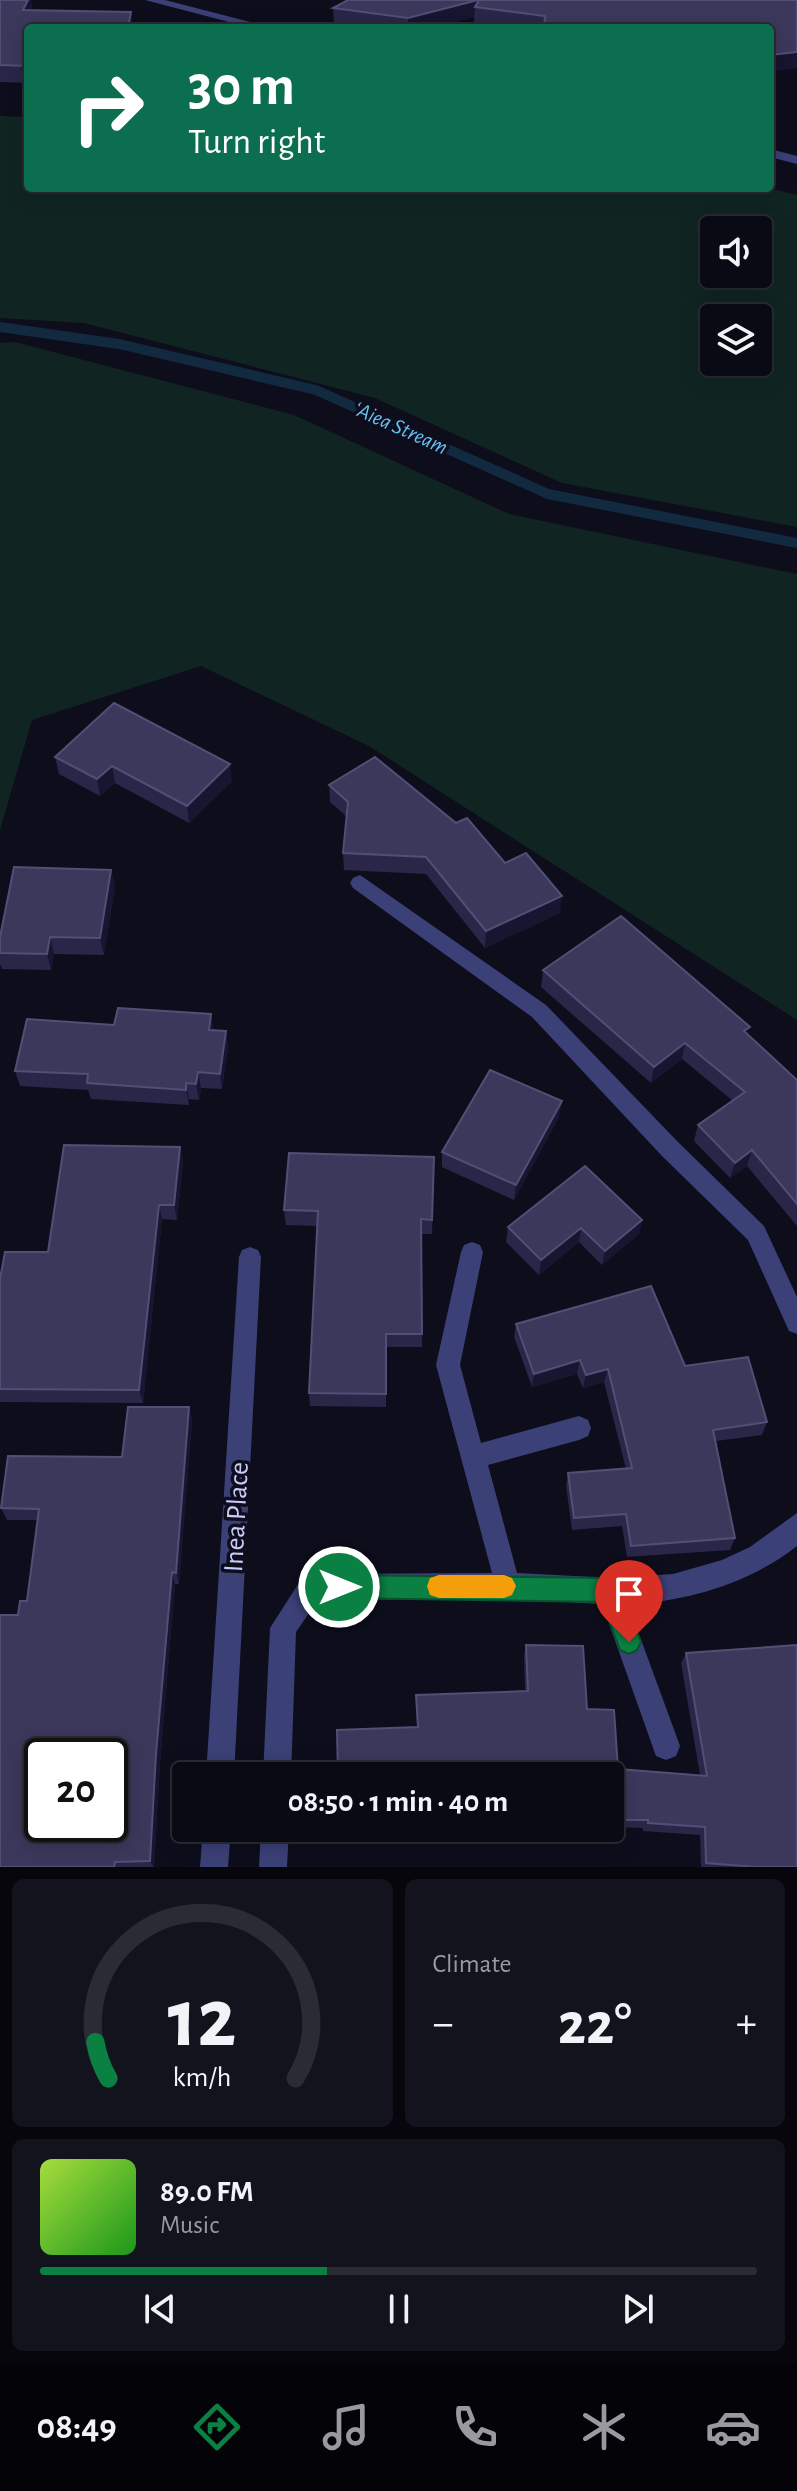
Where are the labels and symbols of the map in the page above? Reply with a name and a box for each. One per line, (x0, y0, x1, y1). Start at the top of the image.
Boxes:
water label: ʻAiea Stream (351, 398, 451, 458)
street label: Inea Place (220, 1461, 254, 1573)
position arrow (297, 1545, 381, 1629)
pin (595, 1560, 663, 1642)
speed limit sign: 20 (24, 1738, 128, 1842)

